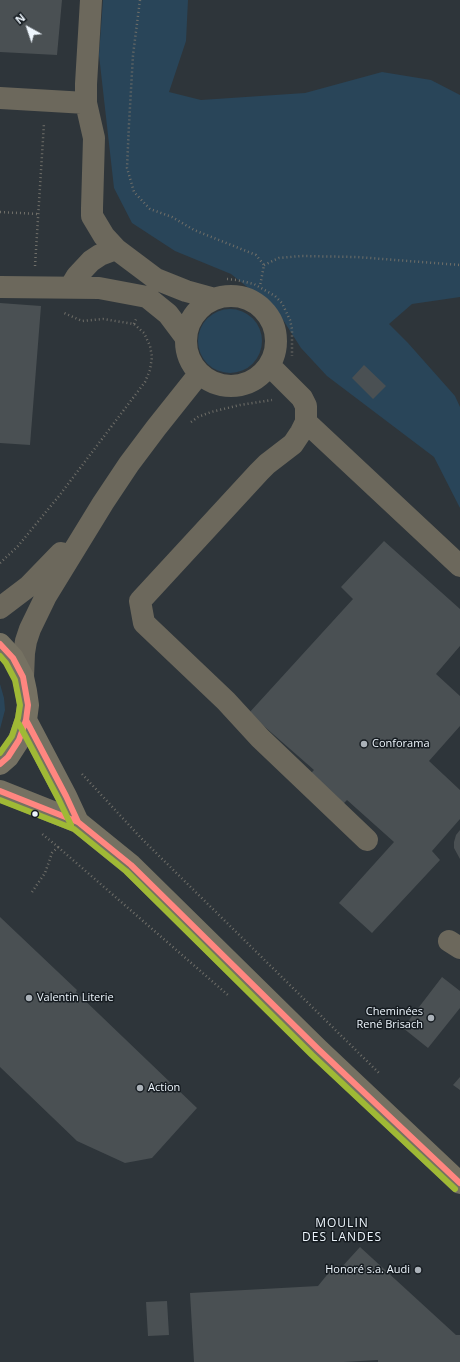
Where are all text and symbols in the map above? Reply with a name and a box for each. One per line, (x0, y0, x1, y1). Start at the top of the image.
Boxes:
north arrow (8, 8, 48, 48)
text: N (12, 10, 28, 27)
place label: Conforama (372, 737, 430, 751)
marker: Conforama (359, 739, 369, 749)
unlabelled marker (30, 809, 40, 819)
place label: Valentin Literie (37, 991, 114, 1005)
marker: Valentin Literie (24, 993, 34, 1003)
place label: Cheminées René Brisach (357, 1005, 423, 1031)
marker: Cheminées René Brisach (426, 1013, 436, 1023)
place label: Action (148, 1081, 180, 1095)
marker: Action (135, 1083, 145, 1093)
district label: MOULIN DES LANDES (302, 1217, 382, 1245)
place label: Honoré s.a. Audi (325, 1263, 410, 1277)
marker: Honoré s.a. Audi (413, 1265, 423, 1275)

